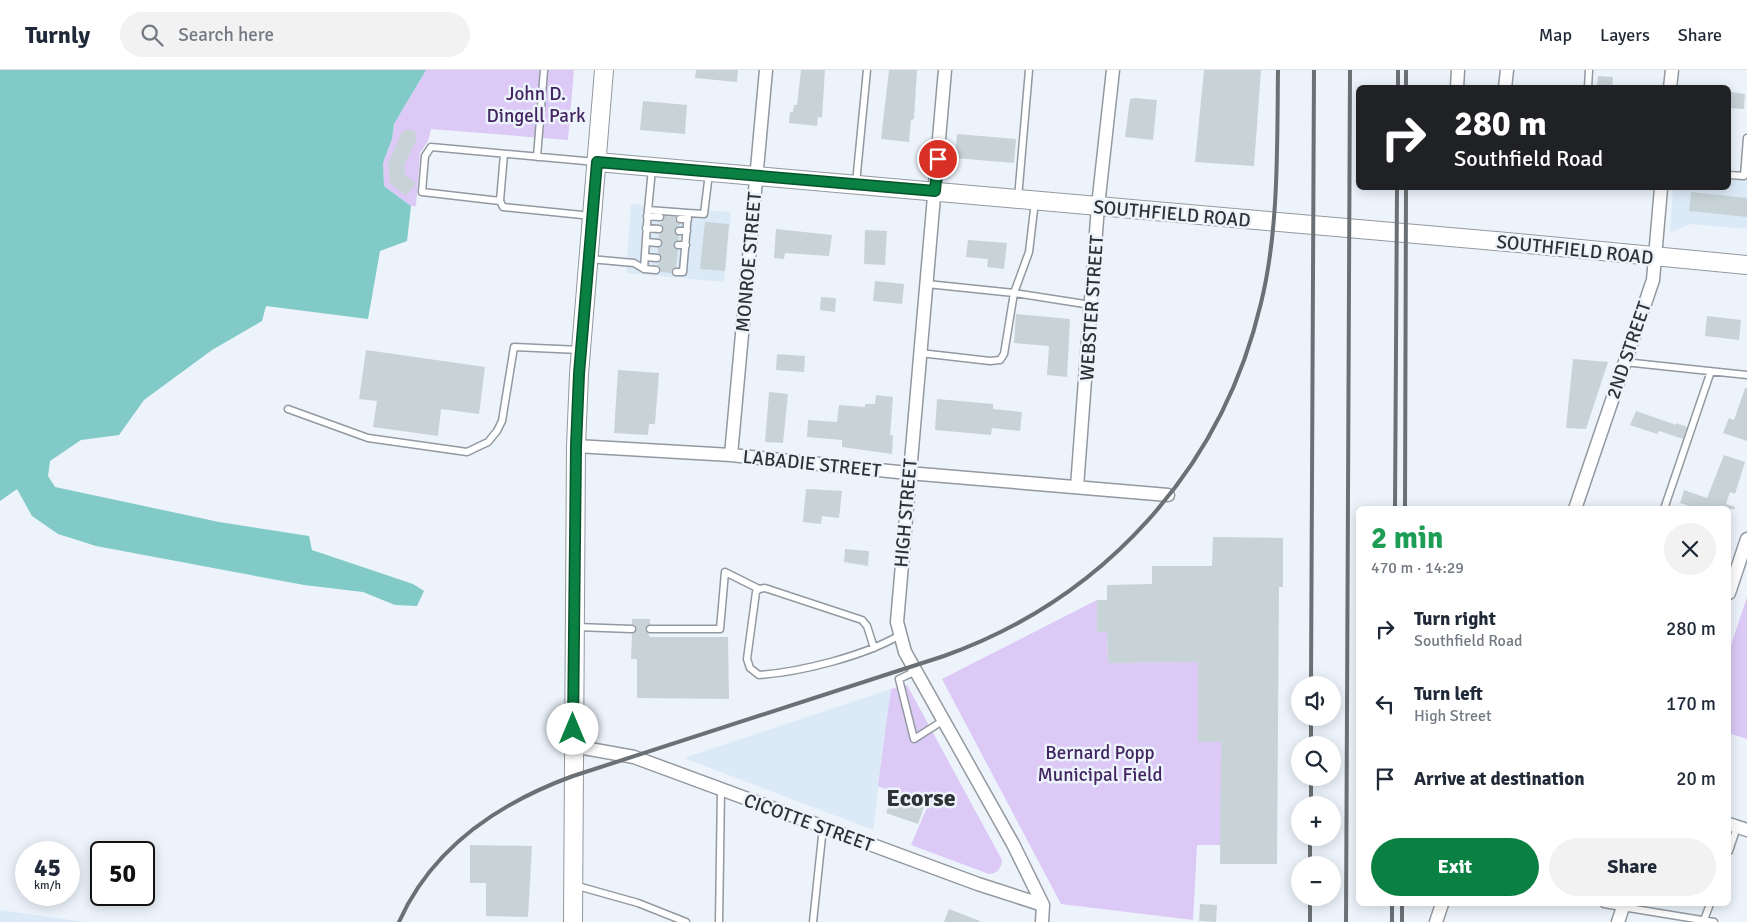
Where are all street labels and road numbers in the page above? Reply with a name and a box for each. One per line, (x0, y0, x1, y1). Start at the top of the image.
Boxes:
street label: MONROE STREET (731, 190, 767, 333)
street label: SOUTHFIELD ROAD (1092, 195, 1251, 233)
street label: SOUTHFIELD ROAD (1495, 230, 1655, 270)
street label: WEBSTER STREET (1075, 234, 1109, 382)
street label: 2ND STREET (1601, 298, 1657, 402)
street label: LABADIE STREET (742, 445, 883, 483)
street label: HIGH STREET (889, 457, 923, 569)
street label: CICOTTE STREET (741, 788, 877, 858)

